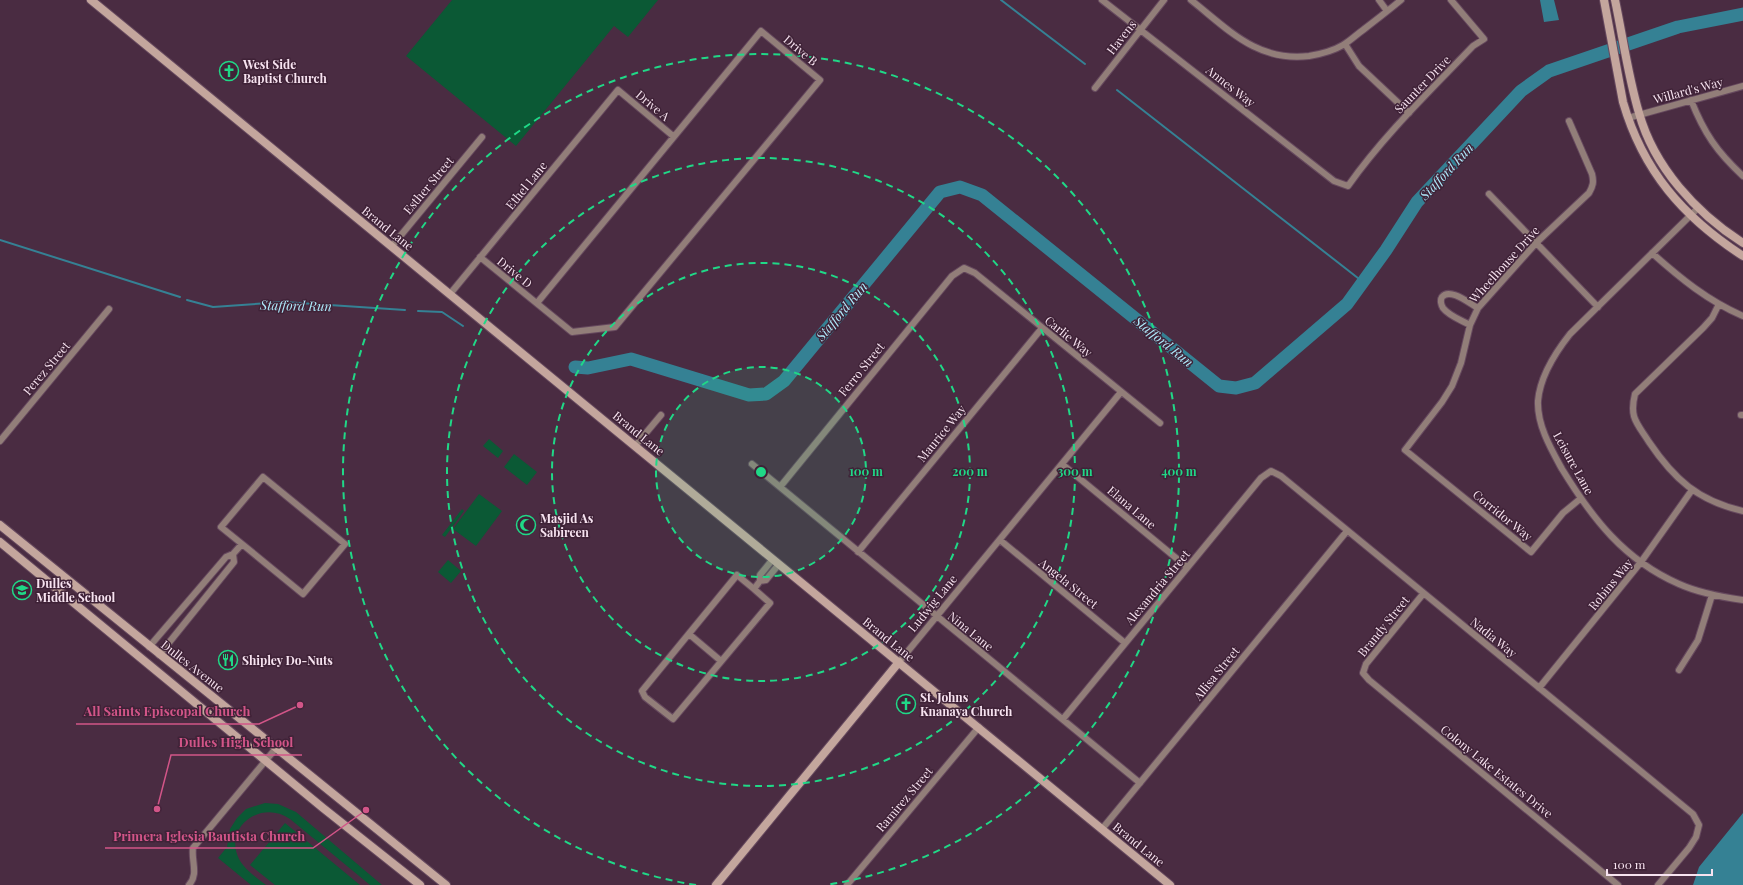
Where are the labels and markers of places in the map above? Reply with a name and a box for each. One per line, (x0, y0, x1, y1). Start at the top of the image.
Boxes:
place label: West Side Baptist Church (242, 56, 327, 86)
church icon: West Side Baptist Church (218, 60, 240, 82)
centre of rings (754, 465, 768, 479)
place label: Masjid As Sabireen (540, 510, 594, 540)
mosque icon: Masjid As Sabireen (515, 514, 537, 536)
place label: Dulles Middle School (36, 575, 115, 605)
school or university icon: Dulles Middle School (11, 579, 33, 601)
restaurant icon: Shipley Do-Nuts (217, 649, 239, 671)
place label: Shipley Do-Nuts (242, 652, 333, 668)
place label: St. Johns Knanaya Church (920, 689, 1013, 719)
church icon: St. Johns Knanaya Church (895, 693, 917, 715)
callout: All Saints Episcopal Church (76, 699, 259, 724)
callout: Dulles High School (171, 730, 302, 755)
callout: Primera Iglesia Bautista Church (105, 823, 313, 848)

